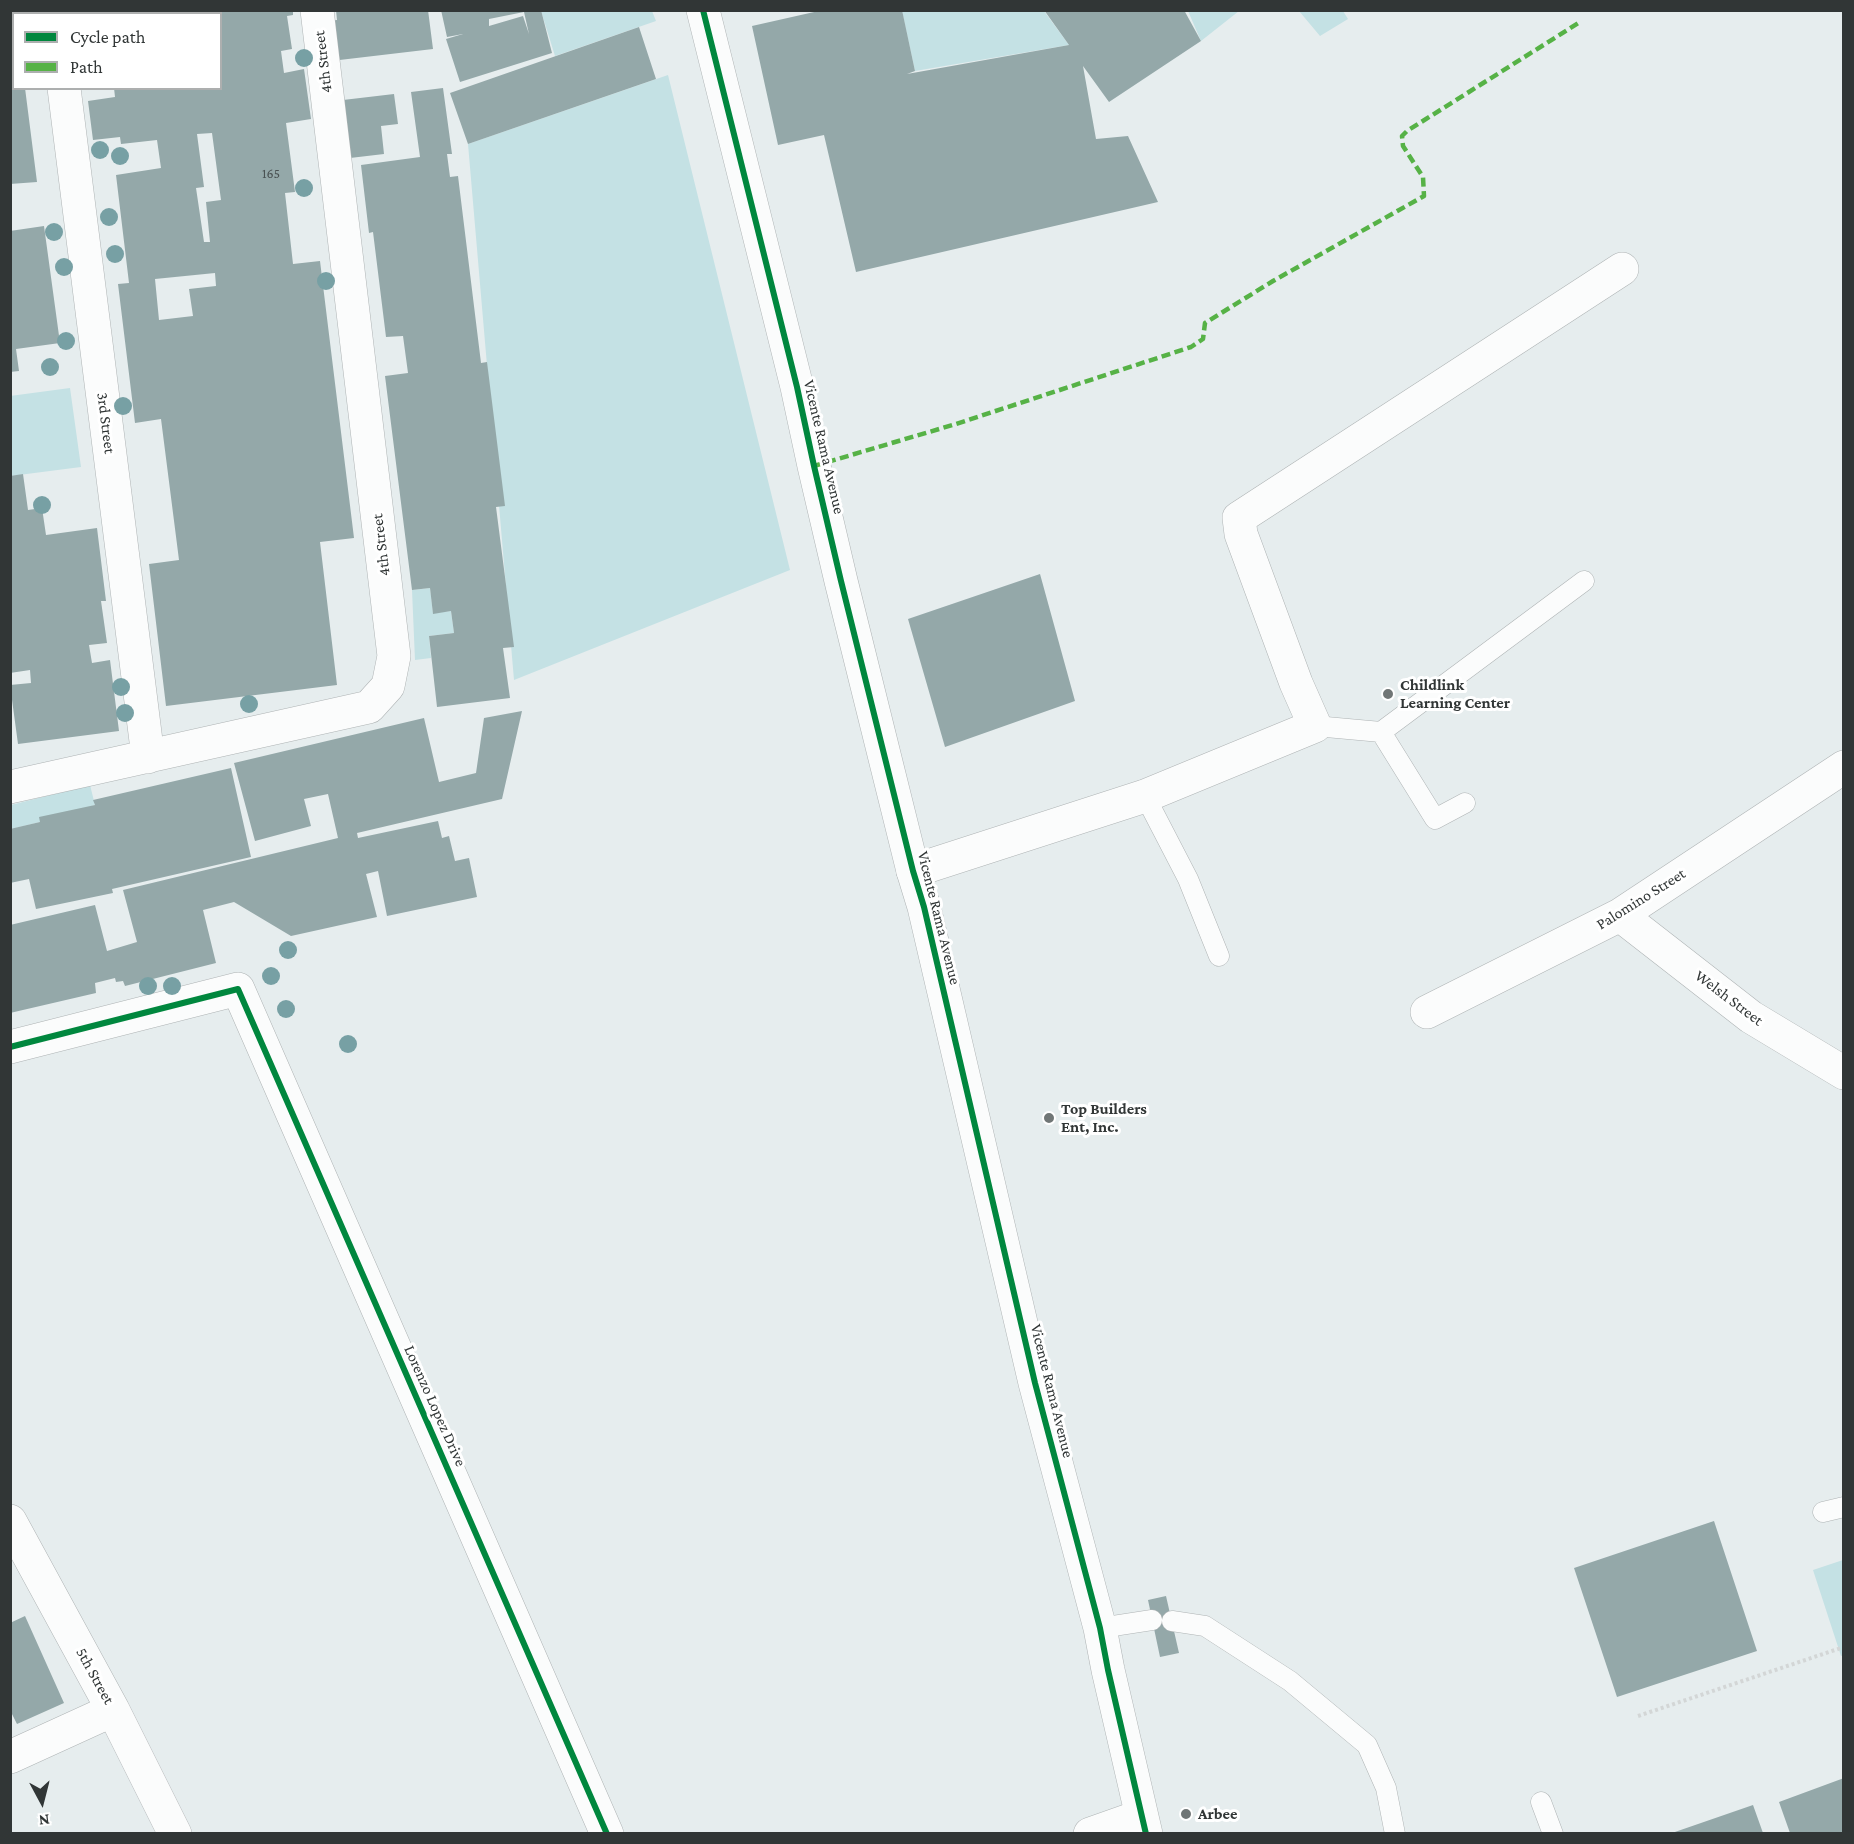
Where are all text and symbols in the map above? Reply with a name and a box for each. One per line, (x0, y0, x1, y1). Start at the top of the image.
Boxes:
legend (12, 12, 222, 90)
text: Cycle path (70, 27, 145, 47)
street label: 4th Street (310, 30, 336, 94)
text: Path (70, 57, 103, 77)
house number: 165 (262, 166, 280, 182)
street label: Vicente Rama Avenue (799, 378, 849, 516)
street label: 3rd Street (93, 391, 119, 455)
street label: 4th Street (368, 513, 394, 577)
place label: Childlink Learning Center (1400, 675, 1510, 713)
marker: Childlink Learning Center (1381, 687, 1395, 701)
street label: Vicente Rama Avenue (913, 849, 965, 987)
street label: Palomino Street (1593, 864, 1689, 934)
street label: Welsh Street (1691, 966, 1767, 1030)
place label: Top Builders Ent, Inc. (1061, 1099, 1147, 1137)
marker: Top Builders Ent, Inc. (1042, 1111, 1056, 1125)
street label: Vicente Rama Avenue (1026, 1322, 1078, 1460)
street label: Lorenzo Lopez Drive (400, 1342, 470, 1470)
street label: 5th Street (72, 1644, 118, 1708)
north arrow (12, 1772, 72, 1832)
place label: Arbee (1198, 1804, 1237, 1824)
marker: Arbee (1179, 1807, 1193, 1821)
text: N (38, 1811, 51, 1829)

